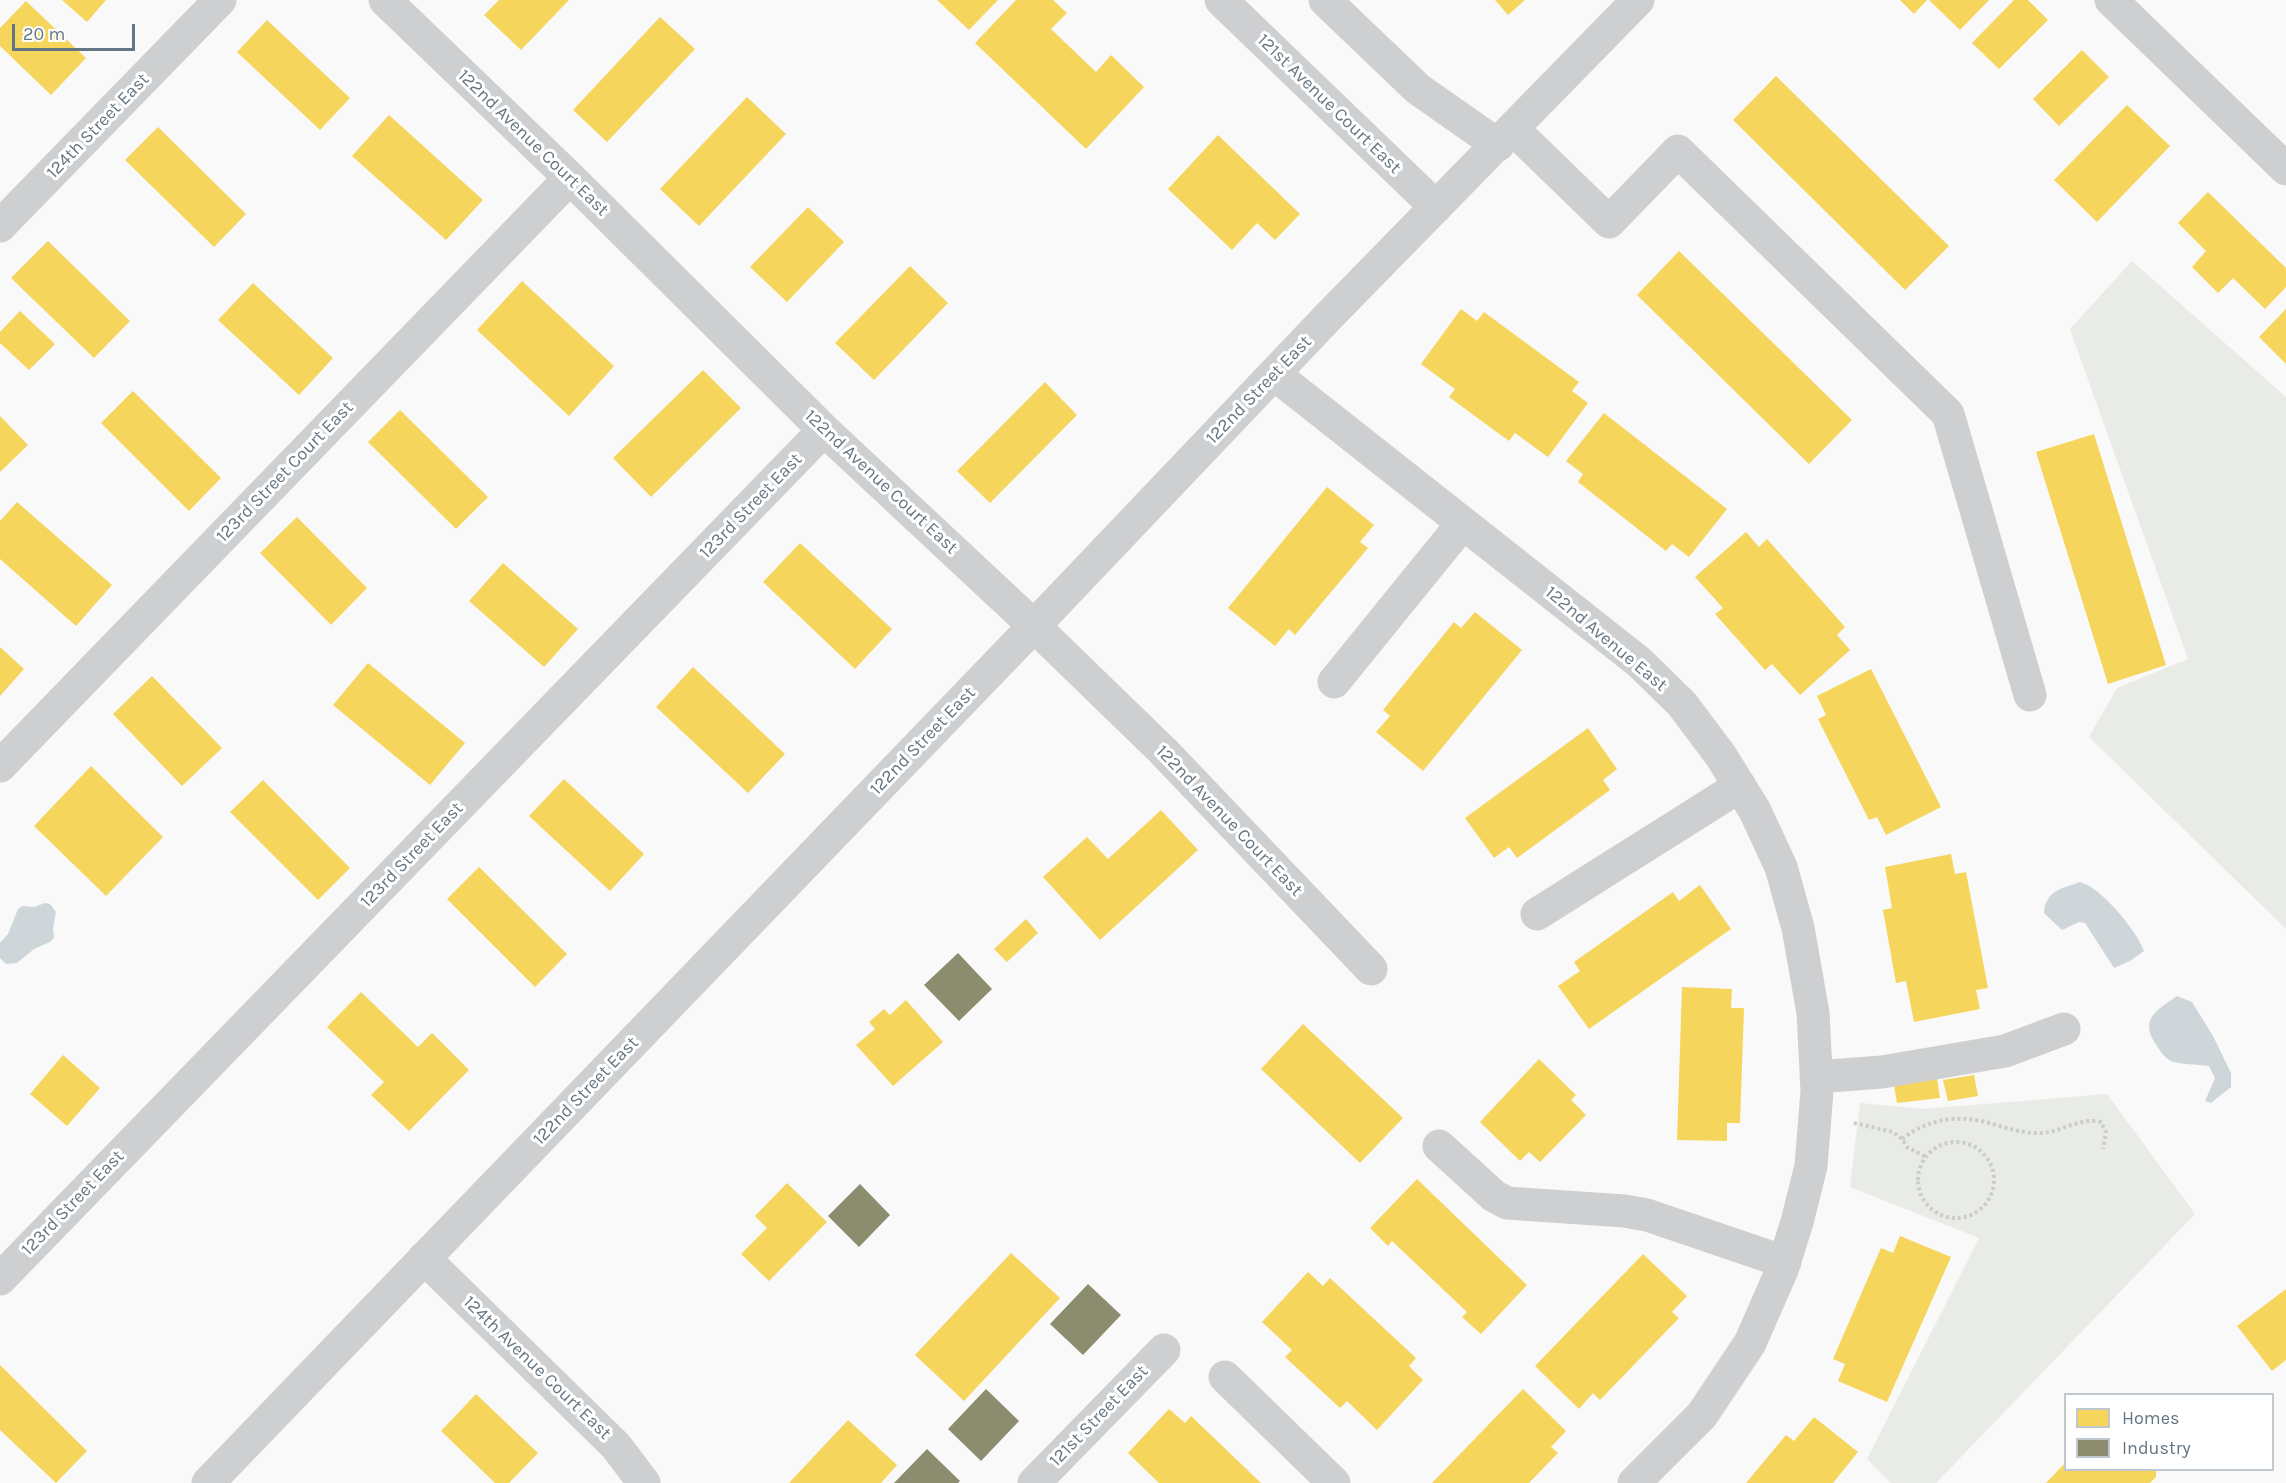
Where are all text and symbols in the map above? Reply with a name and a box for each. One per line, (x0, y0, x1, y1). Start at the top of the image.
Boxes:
scale bar (15, 12, 138, 50)
text: 20 m (23, 23, 65, 45)
street label: 121st Avenue Court East (1252, 30, 1406, 178)
street label: 122nd Avenue Court East (453, 65, 613, 221)
street label: 124th Street East (42, 69, 154, 183)
street label: 122nd Street East (1202, 331, 1316, 449)
street label: 123rd Street Court East (212, 397, 358, 547)
street label: 122nd Avenue Court East (800, 405, 962, 559)
street label: 123rd Street East (695, 449, 807, 563)
street label: 122nd Avenue East (1541, 582, 1671, 696)
street label: 122nd Street East (866, 682, 980, 800)
street label: 122nd Avenue Court East (1151, 741, 1307, 901)
street label: 123rd Street East (356, 798, 468, 912)
street label: 122nd Street East (529, 1032, 643, 1150)
street label: 123rd Street East (17, 1146, 129, 1260)
street label: 124th Avenue Court East (458, 1292, 616, 1444)
street label: 121st Street East (1045, 1361, 1153, 1471)
legend (2064, 1393, 2274, 1471)
text: Homes (2122, 1407, 2179, 1429)
text: Industry (2122, 1437, 2191, 1459)

